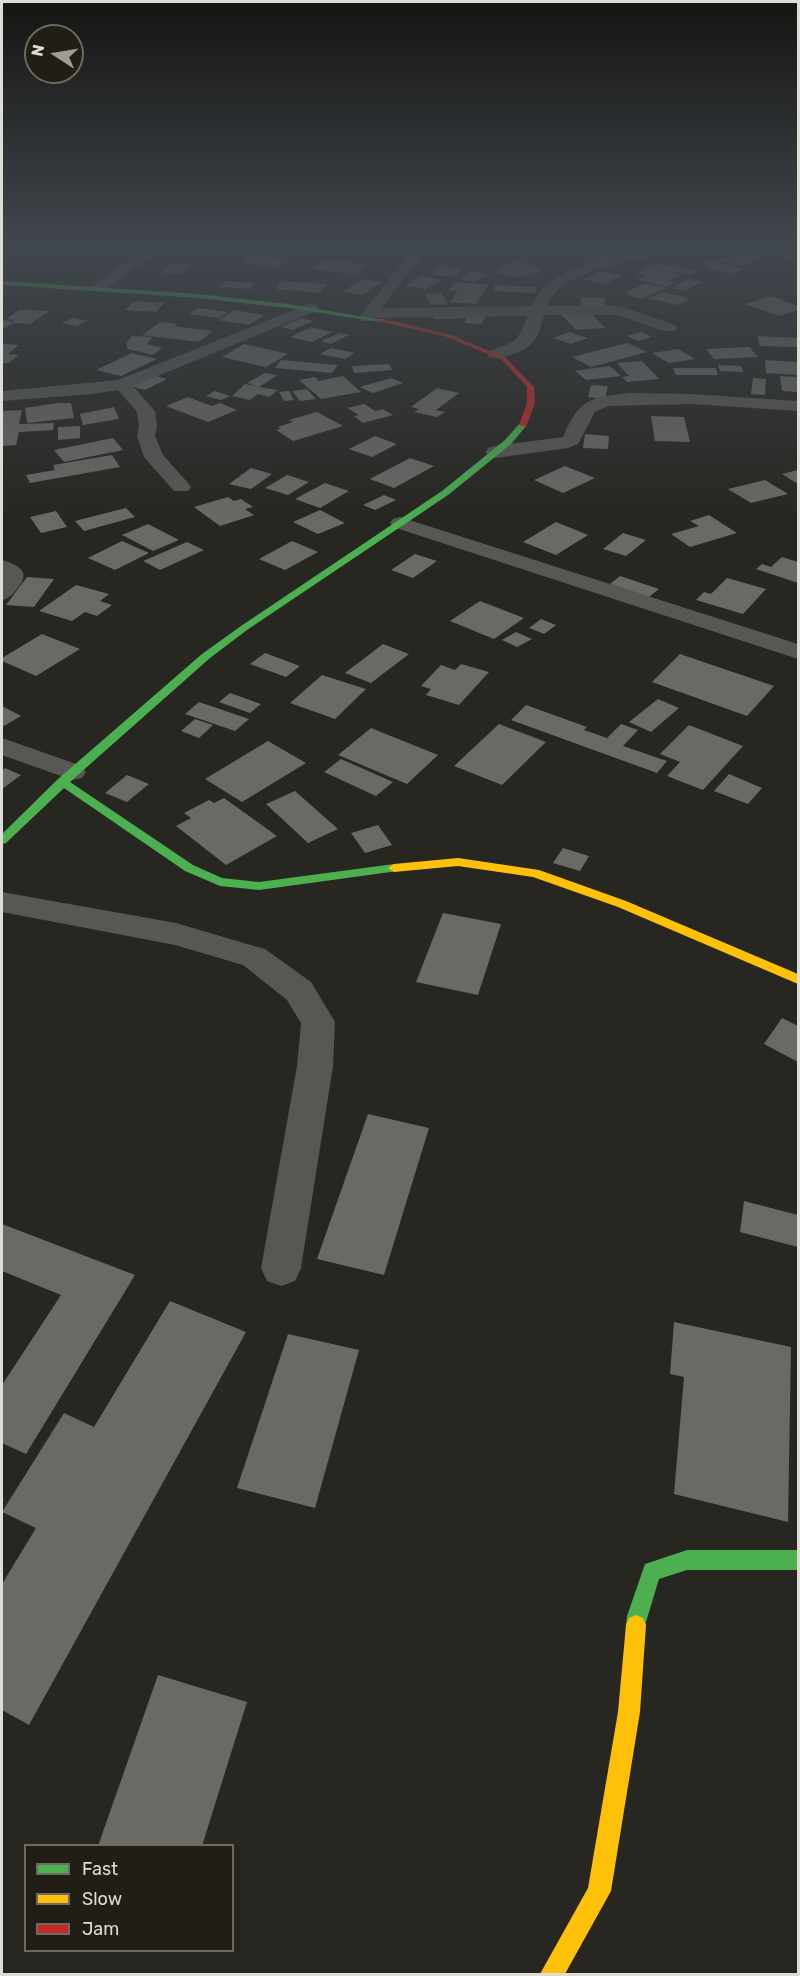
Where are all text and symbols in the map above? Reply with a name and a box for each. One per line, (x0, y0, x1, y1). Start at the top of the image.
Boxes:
north arrow (24, 24, 84, 84)
text: N (27, 43, 48, 58)
legend (24, 1844, 234, 1952)
text: Fast (82, 1858, 118, 1880)
text: Slow (82, 1888, 122, 1910)
text: Jam (82, 1918, 119, 1940)

